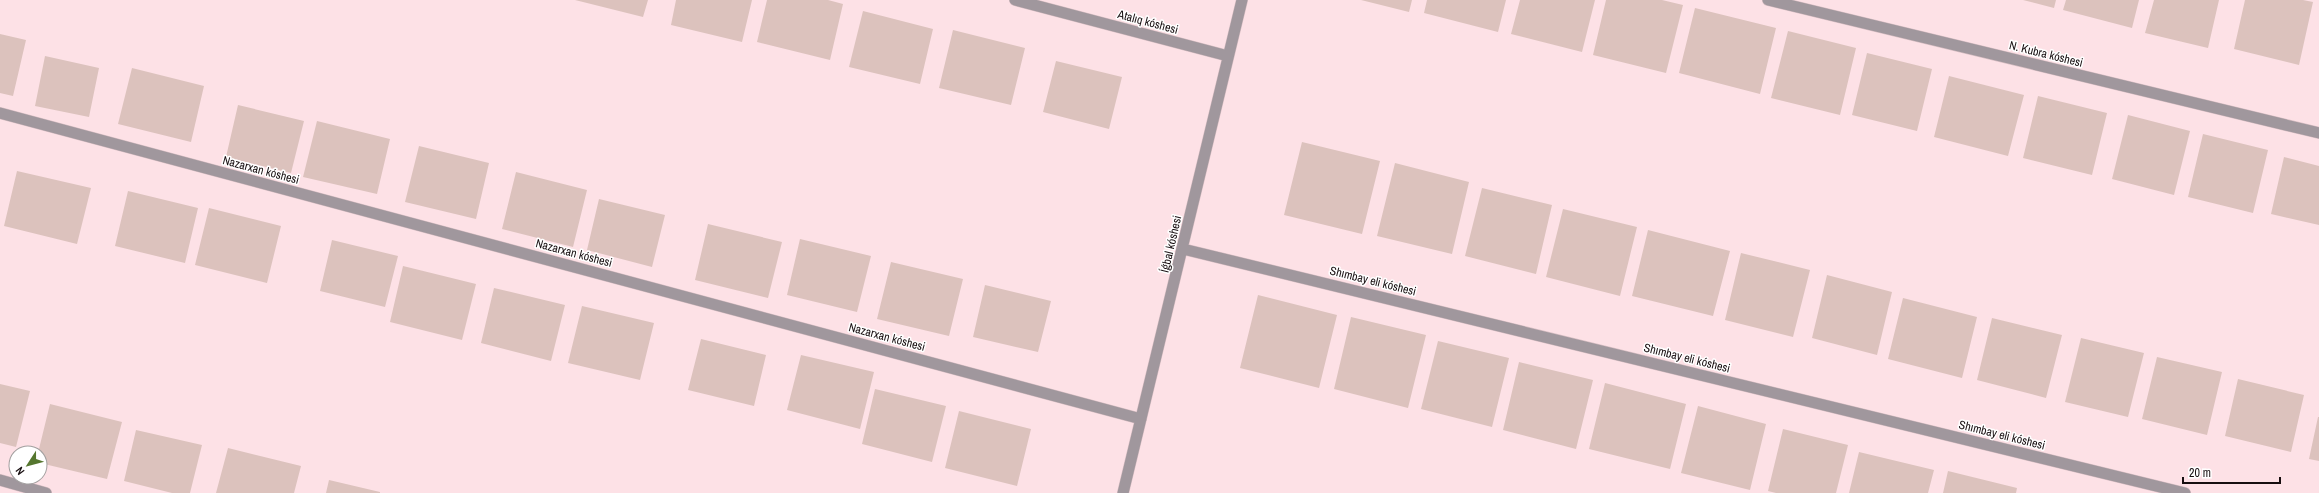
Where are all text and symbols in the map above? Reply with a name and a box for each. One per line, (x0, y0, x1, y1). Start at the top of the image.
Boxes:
street label: Atalıq kóshesi (1115, 6, 1180, 38)
street label: N. Kubra kóshesi (2007, 37, 2085, 71)
street label: Nazarxan kóshesi (221, 152, 301, 188)
street label: Íǵbal kóshesi (1157, 214, 1185, 274)
street label: Nazarxan kóshesi (534, 235, 614, 271)
street label: Shımbay eli kóshesi (1328, 263, 1418, 299)
street label: Nazarxan kóshesi (847, 319, 927, 355)
street label: Shımbay eli kóshesi (1642, 340, 1732, 376)
street label: Shımbay eli kóshesi (1957, 417, 2047, 453)
north arrow (8, 445, 48, 485)
scale bar (2183, 459, 2280, 485)
text: N (12, 464, 27, 478)
text: 20 m (2189, 465, 2211, 481)

